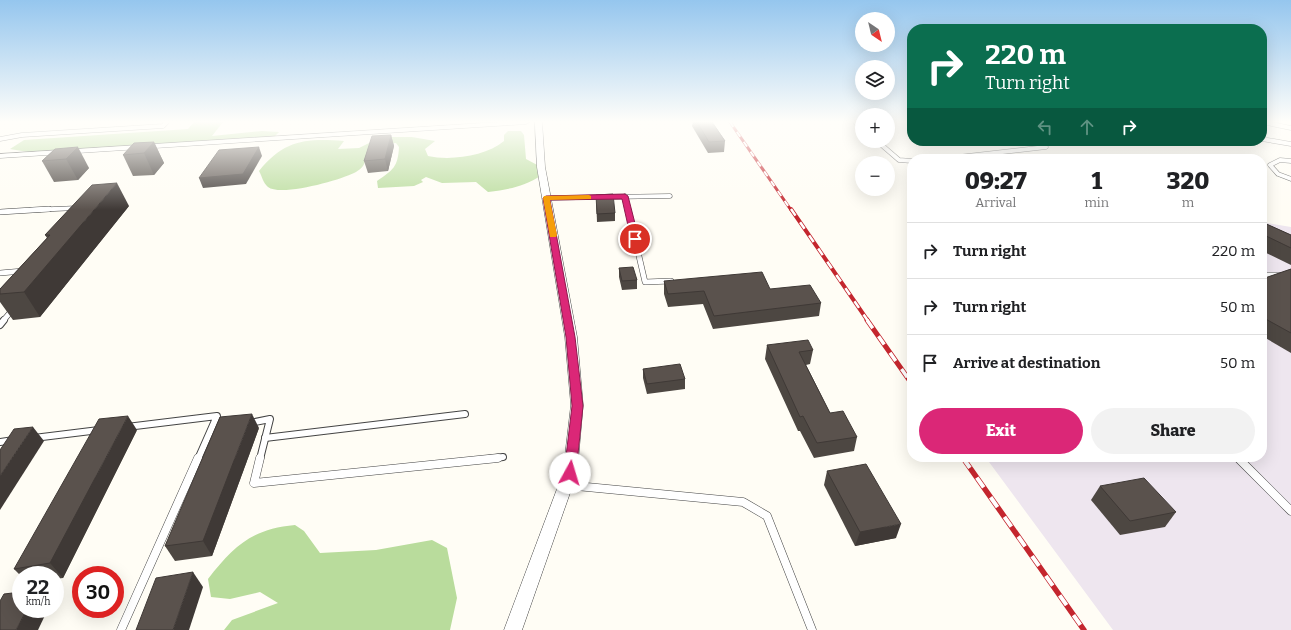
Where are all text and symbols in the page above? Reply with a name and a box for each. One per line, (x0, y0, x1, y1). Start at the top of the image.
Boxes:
north arrow (855, 12, 895, 52)
map controls (855, 12, 895, 196)
text: 220 m (985, 38, 1066, 71)
icon: right (919, 40, 971, 92)
button: layers (855, 60, 895, 100)
text: Turn right (985, 72, 1070, 94)
button: + (855, 108, 895, 148)
icon: left (1034, 116, 1056, 138)
icon: ahead (1076, 116, 1098, 138)
icon: right (1118, 116, 1140, 138)
button: − (855, 156, 895, 196)
text: 09:27 (965, 167, 1027, 195)
text: 1 (1091, 167, 1102, 195)
text: 320 (1167, 167, 1209, 195)
text: Arrival (975, 195, 1016, 210)
text: min (1084, 195, 1109, 210)
text: m (1182, 195, 1194, 210)
pin (618, 222, 652, 256)
icon: arrive (624, 228, 646, 250)
icon: right (919, 240, 941, 262)
text: Turn right (953, 242, 1026, 260)
text: 220 m (1212, 242, 1255, 260)
icon: right (919, 296, 941, 318)
text: Turn right (953, 298, 1026, 316)
text: 50 m (1220, 298, 1255, 316)
icon: arrive (919, 352, 941, 374)
text: Arrive at destination (953, 354, 1100, 372)
text: 50 m (1220, 354, 1255, 372)
button: Exit (919, 408, 1083, 454)
button: Share (1091, 408, 1255, 454)
position arrow (549, 452, 591, 494)
speed limit sign: 30 (72, 566, 124, 618)
text: 22 (27, 575, 49, 599)
text: km/h (26, 596, 50, 608)

